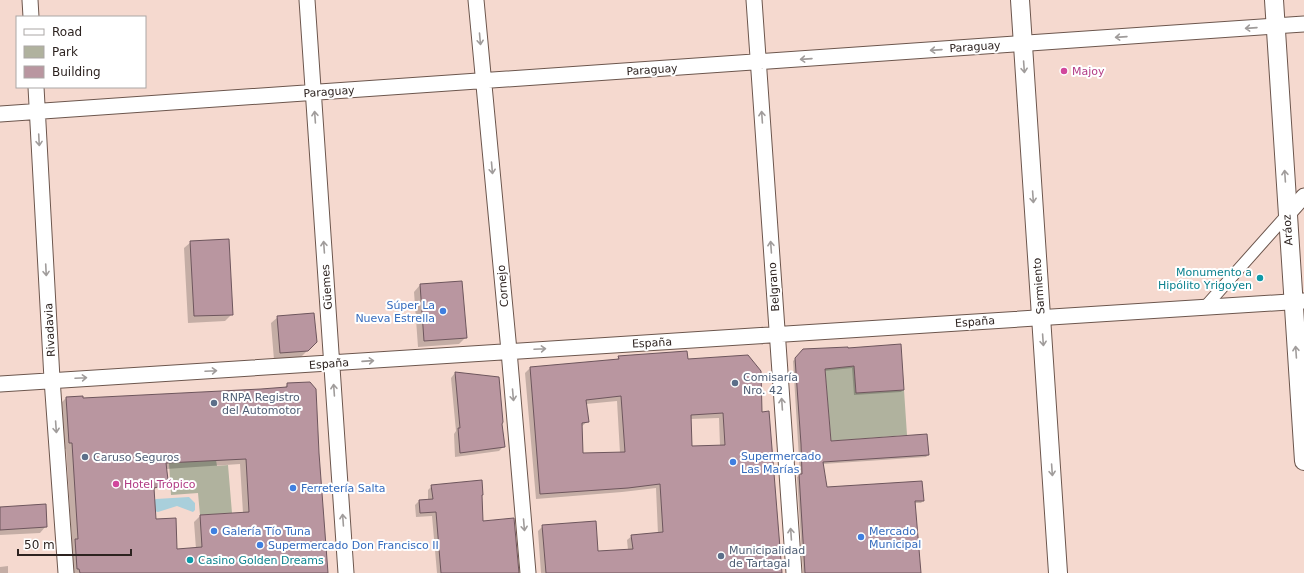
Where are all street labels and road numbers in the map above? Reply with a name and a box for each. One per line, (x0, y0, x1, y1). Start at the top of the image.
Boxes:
street label: Paraguay (949, 39, 1002, 55)
street label: Paraguay (626, 62, 679, 78)
street label: Paraguay (303, 84, 356, 100)
street label: Aráoz (1280, 214, 1296, 246)
street label: Sarmiento (1031, 257, 1047, 315)
street label: Belgrano (766, 262, 782, 312)
street label: Güemes (319, 264, 335, 310)
street label: Cornejo (495, 264, 511, 308)
street label: Rivadavia (42, 303, 58, 357)
street label: España (955, 314, 995, 330)
street label: España (632, 335, 672, 351)
street label: España (309, 356, 349, 372)

